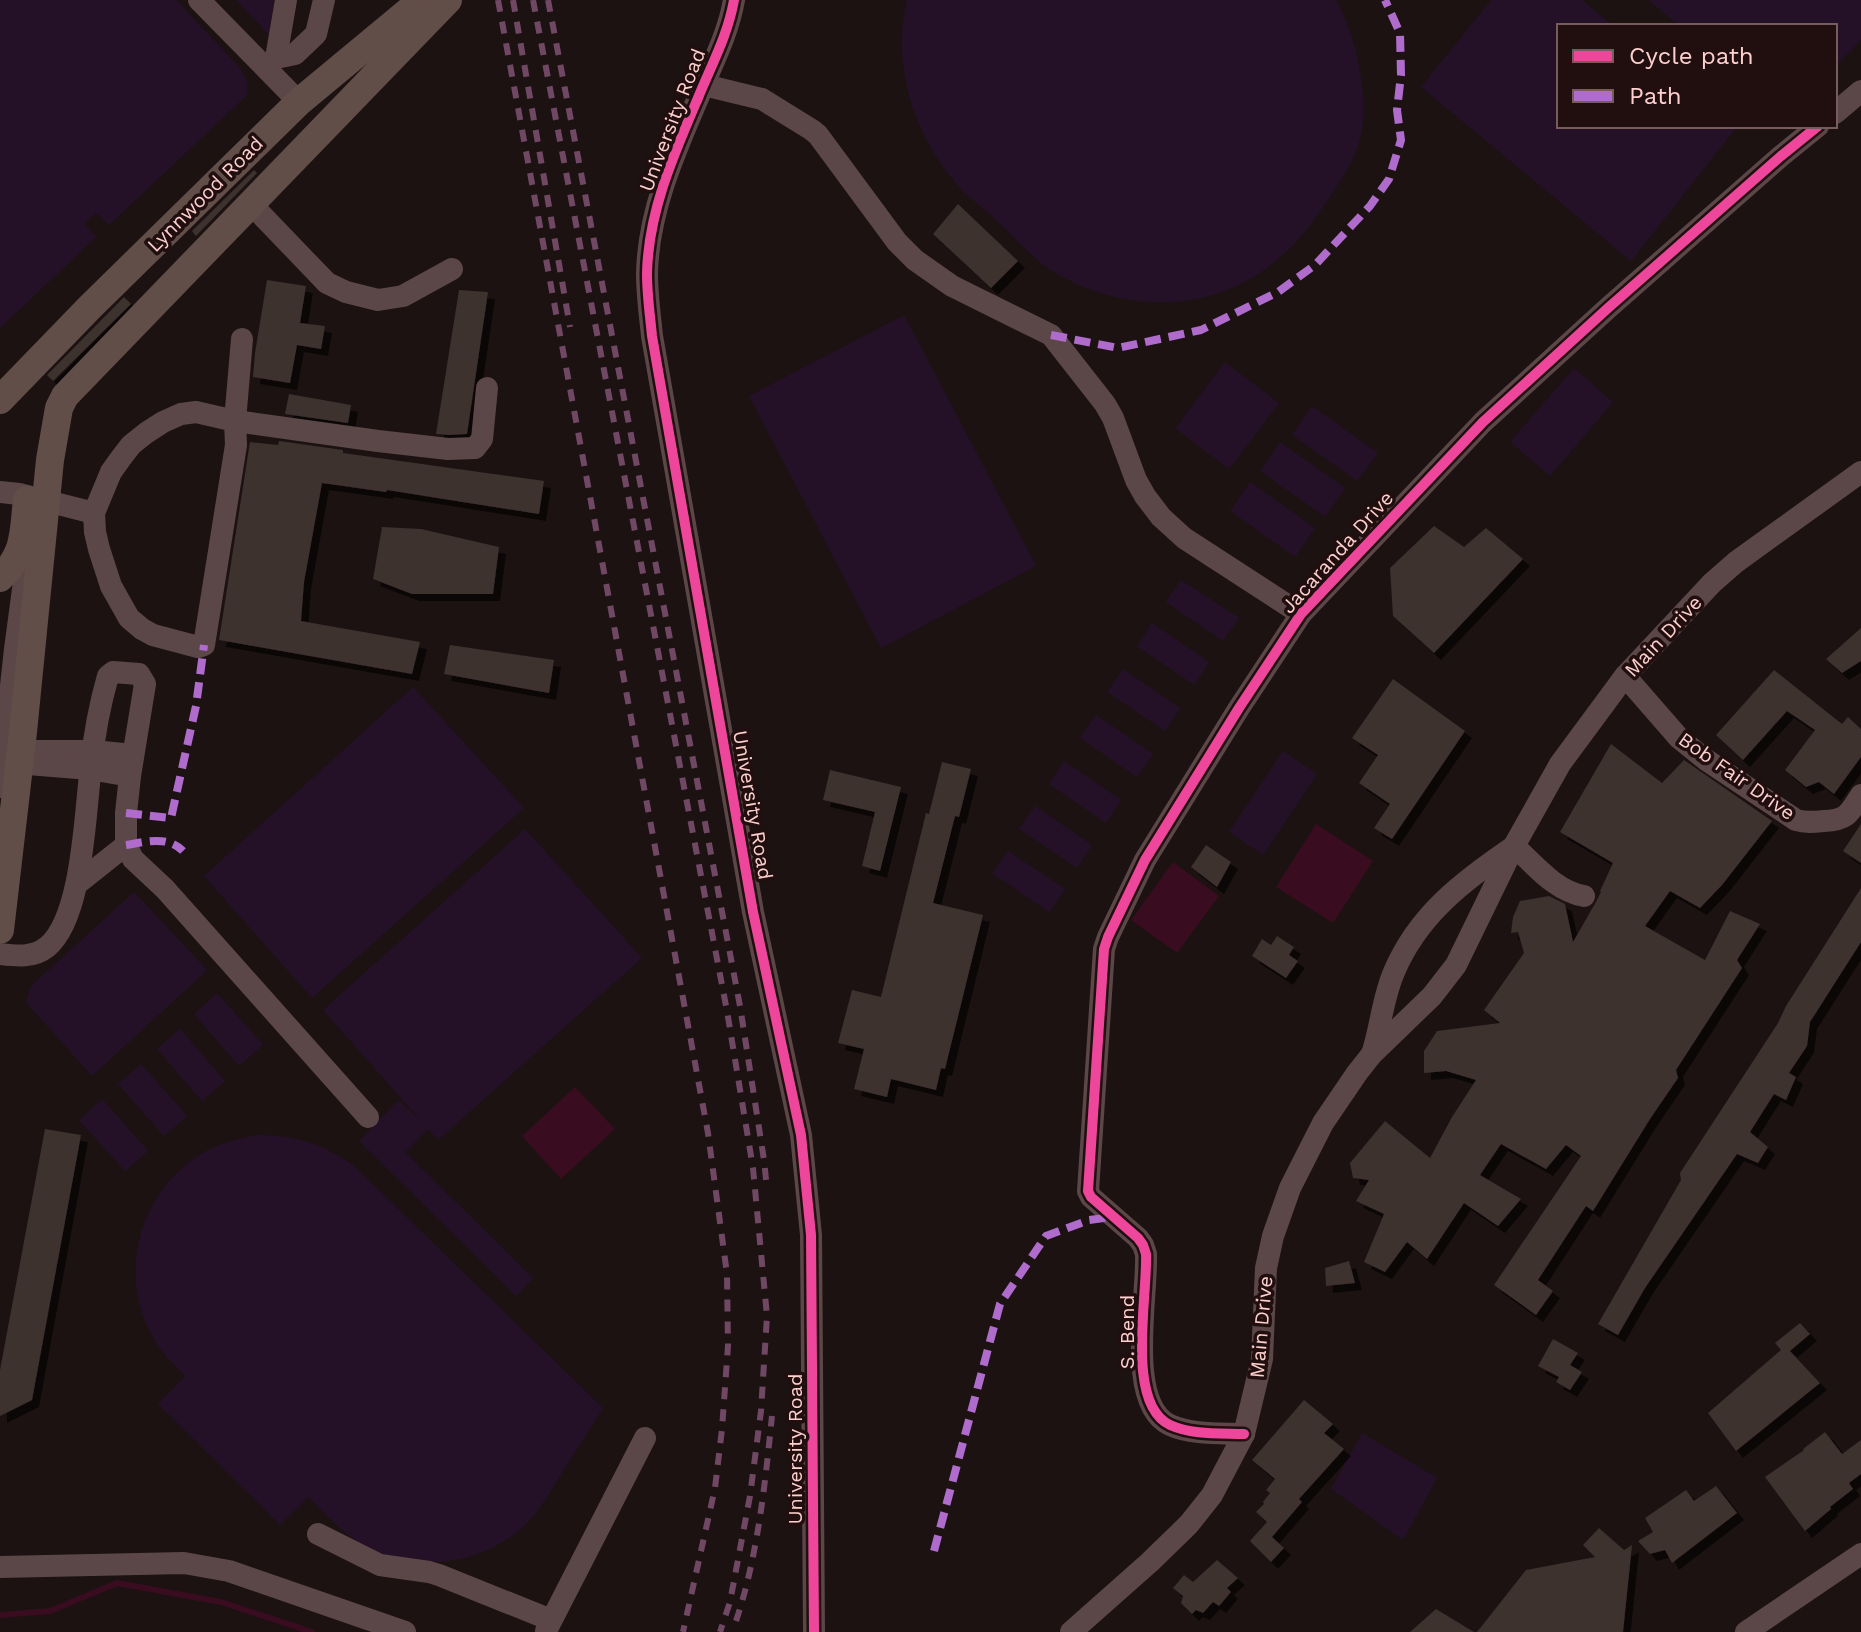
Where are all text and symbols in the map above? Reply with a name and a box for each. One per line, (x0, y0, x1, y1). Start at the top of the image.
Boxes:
legend (1557, 24, 1837, 128)
text: Cycle path (1629, 42, 1754, 70)
street label: University Road (634, 45, 710, 195)
text: Path (1629, 82, 1682, 110)
street label: Lynnwood Road (142, 131, 268, 257)
street label: Jacaranda Drive (1276, 486, 1398, 618)
street label: Main Drive (1619, 590, 1707, 682)
street label: Bob Fair Drive (1674, 727, 1800, 825)
street label: University Road (728, 728, 778, 882)
street label: Main Drive (1245, 1275, 1277, 1379)
street label: S. Bend (1115, 1295, 1139, 1369)
street label: University Road (783, 1373, 807, 1525)

